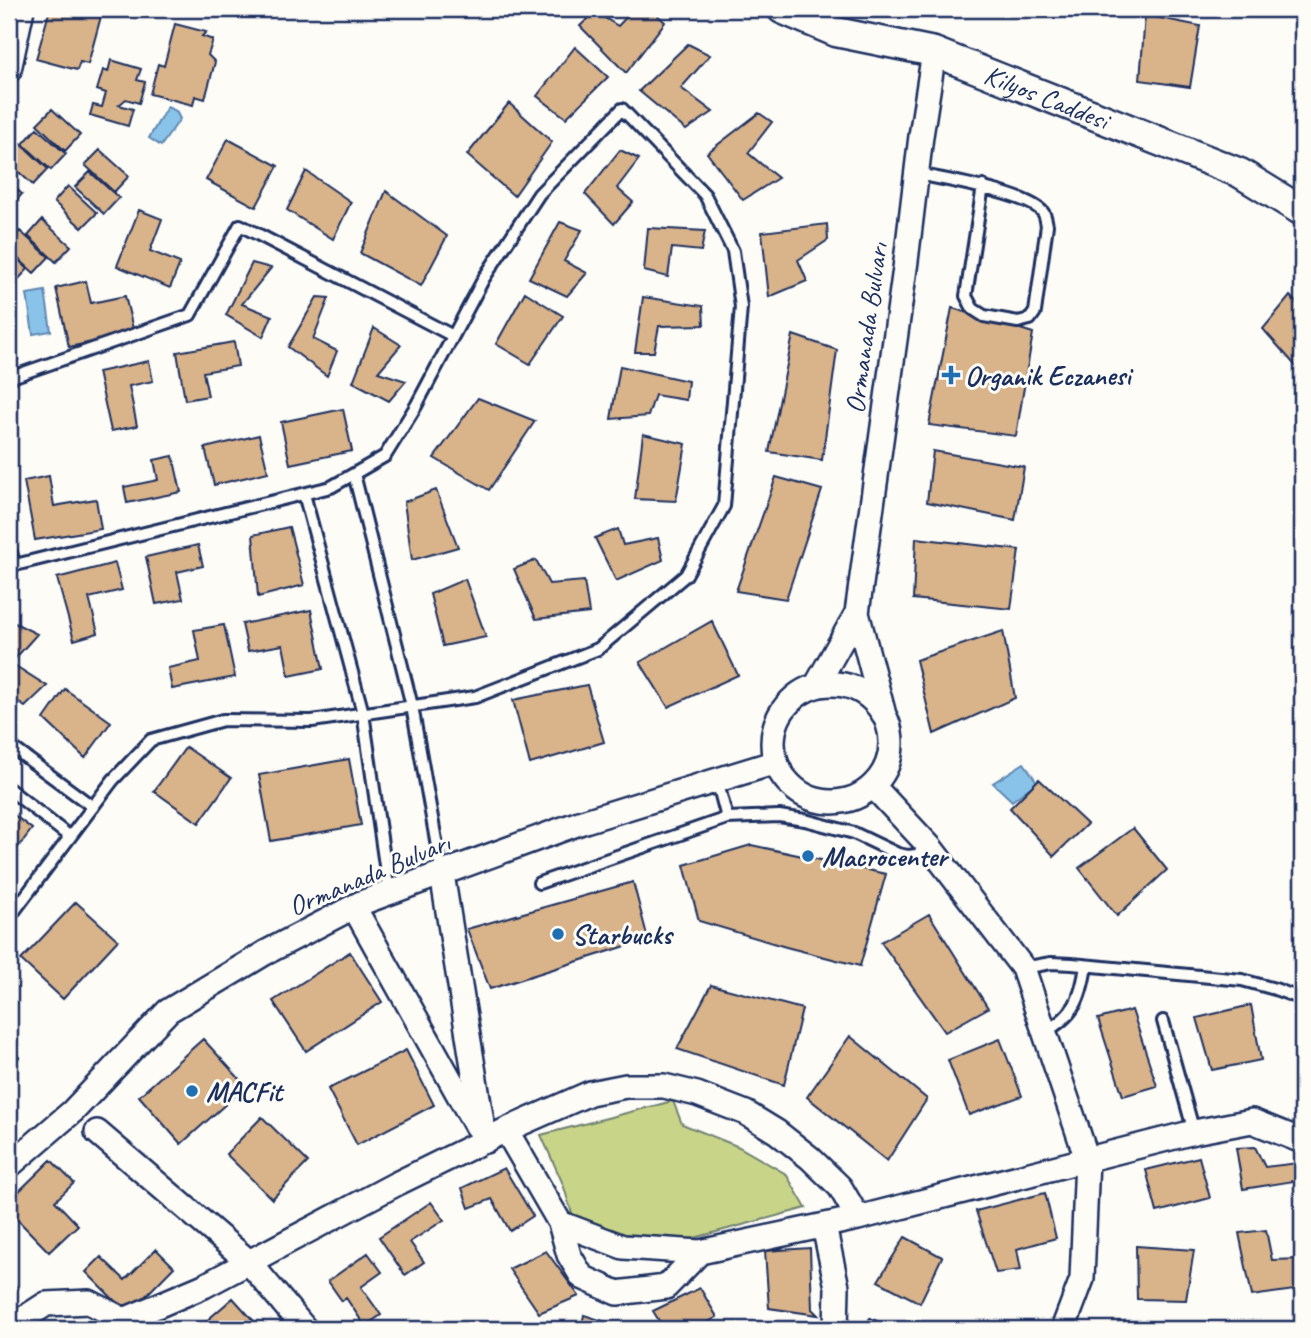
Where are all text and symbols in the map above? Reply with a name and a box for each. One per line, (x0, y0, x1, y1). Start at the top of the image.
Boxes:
street label: Kilyos Caddesi (980, 56, 1117, 138)
street label: Ormanada Bulvarı (837, 239, 896, 416)
place label: Organik Eczanesi (965, 358, 1134, 393)
marker: Organik Eczanesi (943, 367, 959, 383)
street label: Ormanada Bulvarı (283, 824, 457, 924)
place label: Macrocenter (822, 839, 950, 874)
marker: Macrocenter (800, 848, 816, 864)
place label: Starbucks (572, 917, 675, 952)
marker: Starbucks (550, 926, 566, 942)
place label: MACFit (206, 1074, 285, 1109)
marker: MACFit (184, 1083, 200, 1099)

